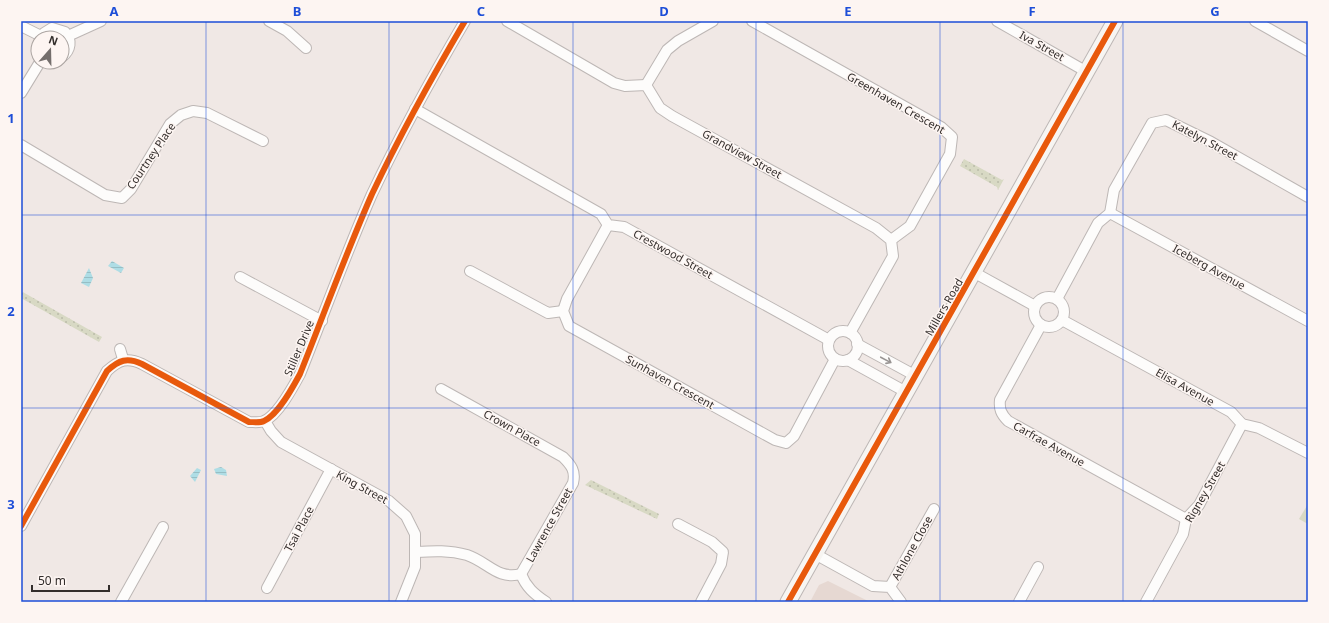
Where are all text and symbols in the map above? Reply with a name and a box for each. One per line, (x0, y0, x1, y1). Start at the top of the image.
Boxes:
text: A (110, 2, 119, 20)
text: B (293, 2, 301, 20)
text: C (477, 2, 485, 20)
text: D (659, 2, 669, 20)
text: E (844, 2, 852, 20)
text: F (1028, 2, 1036, 20)
text: G (1210, 2, 1220, 20)
street label: Iva Street (1017, 27, 1067, 64)
north arrow (30, 30, 70, 70)
text: N (47, 32, 60, 49)
street label: Greenhaven Crescent (844, 68, 948, 137)
text: 1 (7, 109, 15, 127)
street label: Katelyn Street (1170, 116, 1241, 163)
street label: Courtney Place (123, 119, 178, 192)
street label: Grandview Street (700, 126, 785, 182)
street label: Crestwood Street (631, 225, 716, 282)
street label: Iceberg Avenue (1170, 240, 1248, 293)
street label: Millers Road (921, 275, 966, 338)
text: 2 (7, 302, 15, 320)
street label: Stiller Drive (280, 318, 317, 378)
street label: Sunhaven Crescent (623, 351, 717, 412)
one-way arrow (880, 357, 892, 364)
street label: Elisa Avenue (1153, 364, 1217, 409)
street label: Crown Place (481, 406, 544, 449)
street label: Carfrae Avenue (1011, 418, 1088, 469)
street label: Rigney Street (1181, 458, 1228, 525)
street label: King Street (334, 466, 391, 507)
street label: Lawrence Street (522, 485, 575, 565)
text: 3 (7, 495, 15, 513)
street label: Tsai Place (280, 503, 317, 554)
street label: Athlone Close (888, 513, 935, 582)
scale bar (32, 567, 109, 593)
text: 50 m (38, 572, 66, 589)

